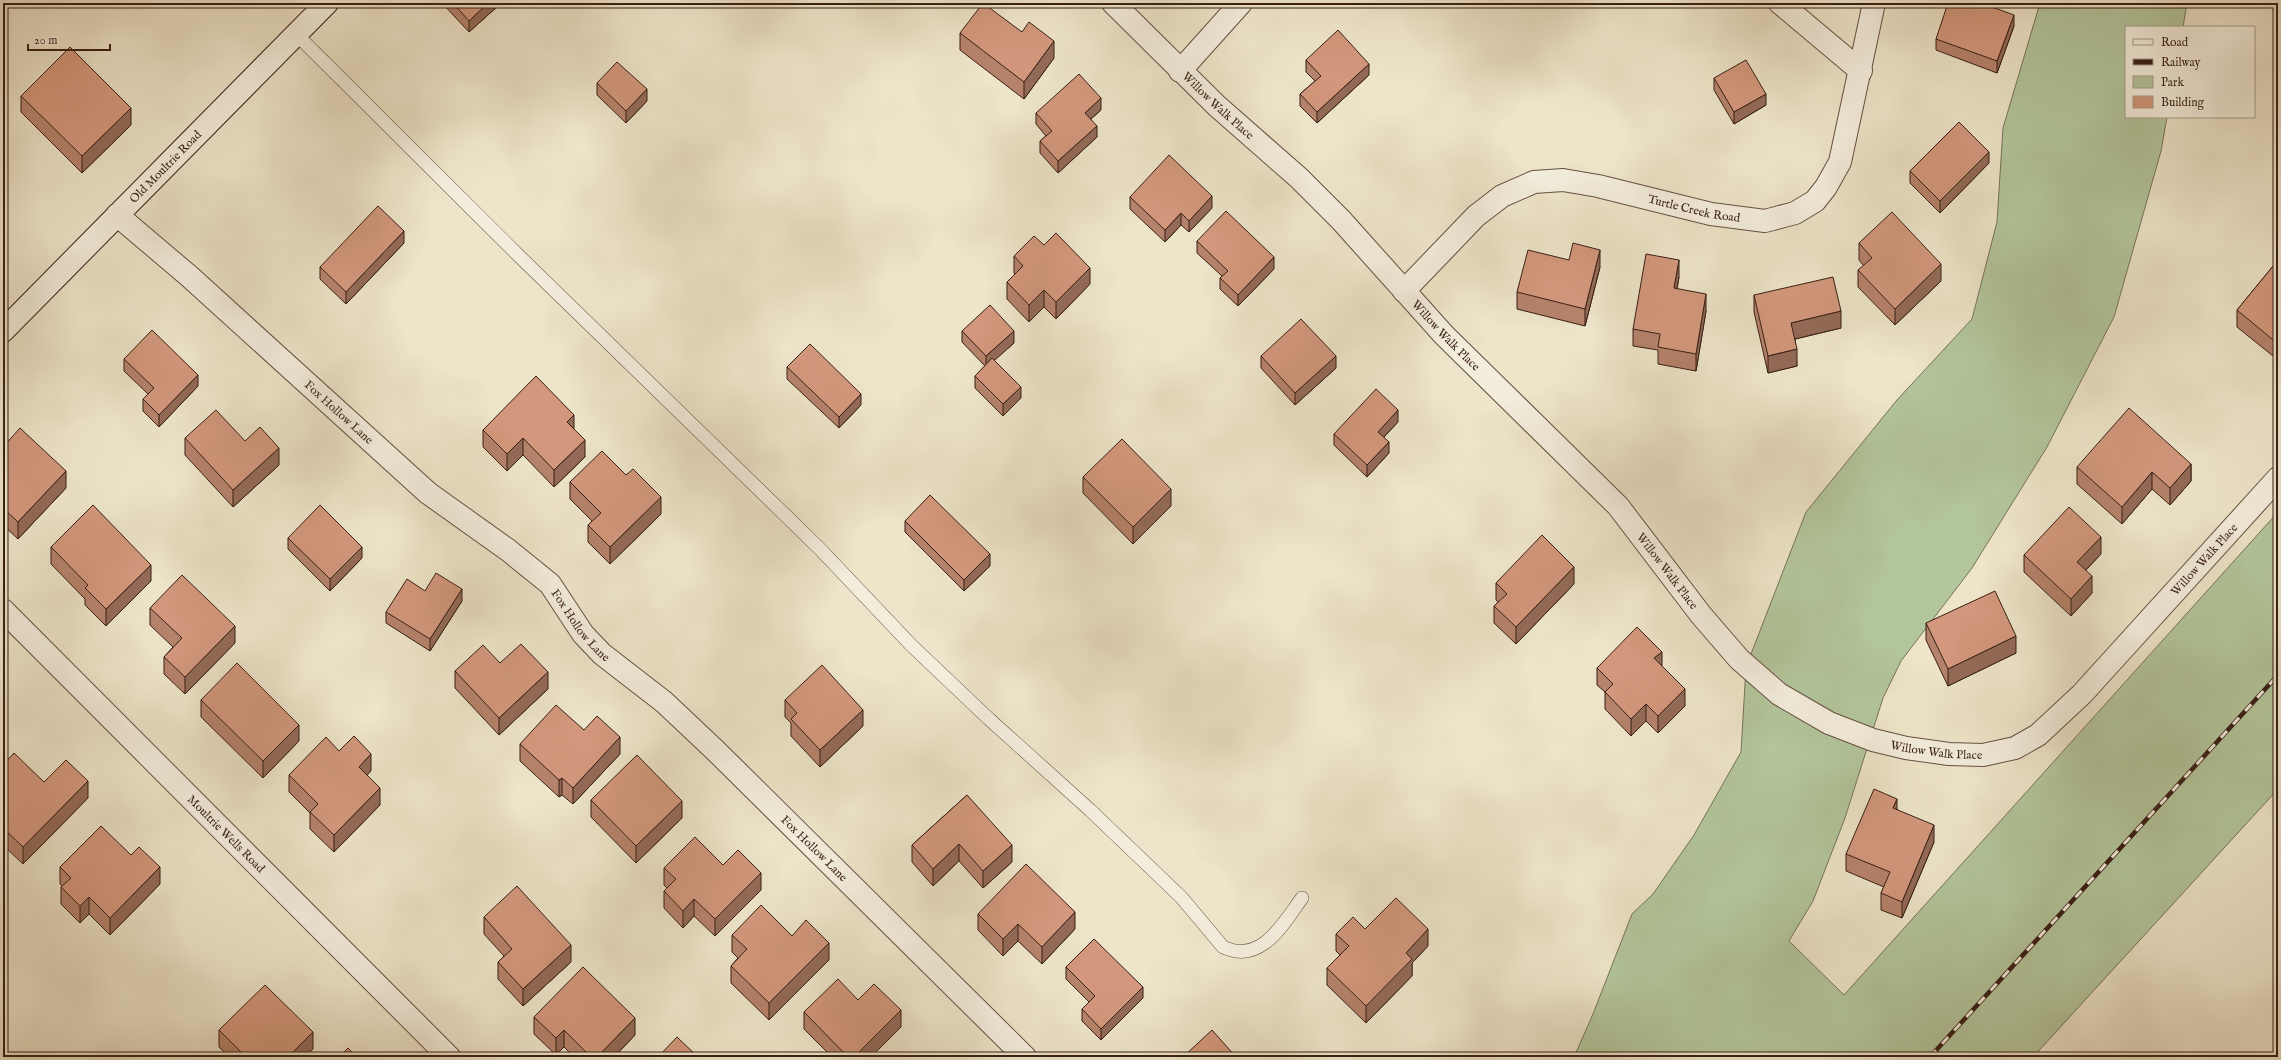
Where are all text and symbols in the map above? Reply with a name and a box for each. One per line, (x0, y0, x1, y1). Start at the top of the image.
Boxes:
scale bar (28, 26, 110, 52)
legend (2125, 26, 2255, 118)
text: 20 m (34, 33, 57, 48)
text: Road (2161, 35, 2189, 50)
text: Railway (2161, 55, 2200, 70)
street label: Willow Walk Place (1179, 69, 1257, 143)
text: Park (2161, 75, 2184, 90)
text: Building (2161, 95, 2205, 110)
street label: Old Moultrie Road (127, 127, 205, 207)
street label: Turtle Creek Road (1646, 192, 1742, 226)
street label: Willow Walk Place (1408, 297, 1483, 375)
street label: Fox Hollow Lane (301, 377, 377, 448)
street label: Willow Walk Place (2168, 520, 2241, 599)
street label: Willow Walk Place (1633, 530, 1701, 613)
street label: Fox Hollow Lane (548, 586, 613, 666)
street label: Willow Walk Place (1889, 738, 1983, 763)
street label: Moultrie Wells Road (184, 792, 268, 877)
street label: Fox Hollow Lane (777, 812, 851, 885)

